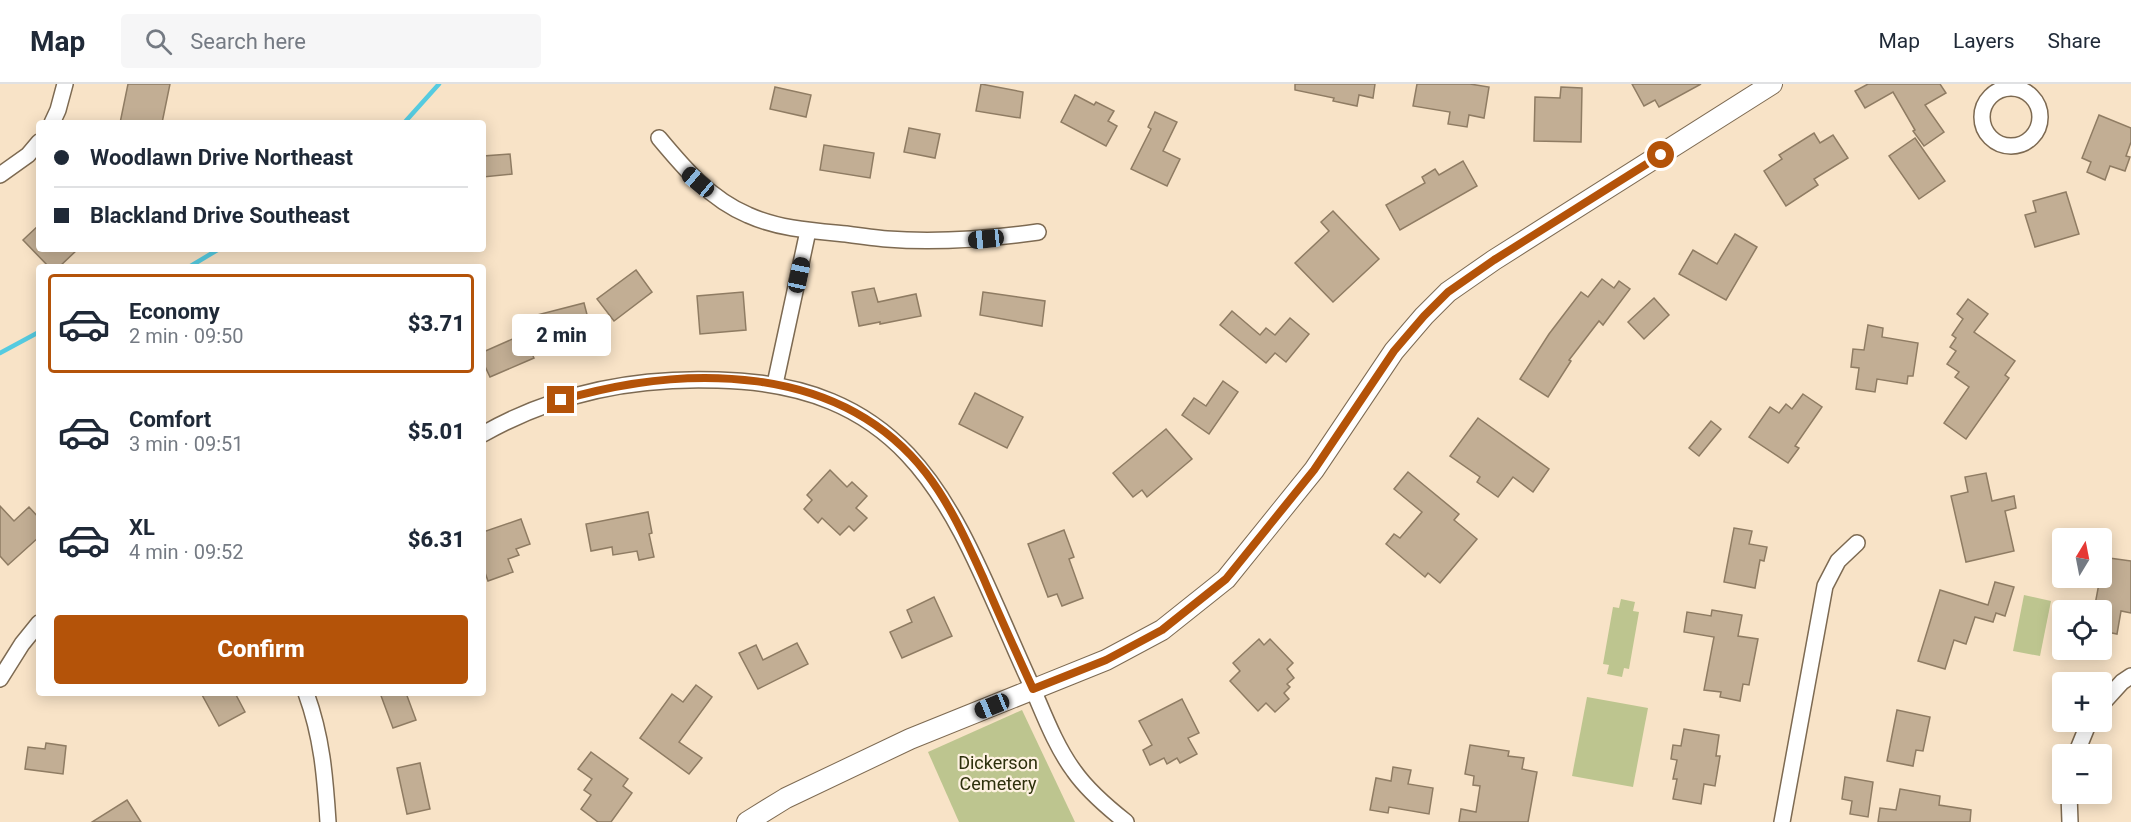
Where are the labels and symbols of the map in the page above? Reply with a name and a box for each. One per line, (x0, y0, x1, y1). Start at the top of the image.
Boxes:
route start (1647, 141, 1674, 168)
car (678, 164, 718, 200)
car (967, 228, 1005, 250)
car (786, 256, 812, 294)
callout: 2 min (512, 313, 610, 355)
route end (547, 386, 574, 413)
north arrow (2052, 528, 2112, 588)
car (972, 691, 1012, 721)
park label: Dickerson Cemetery (958, 752, 1038, 794)

